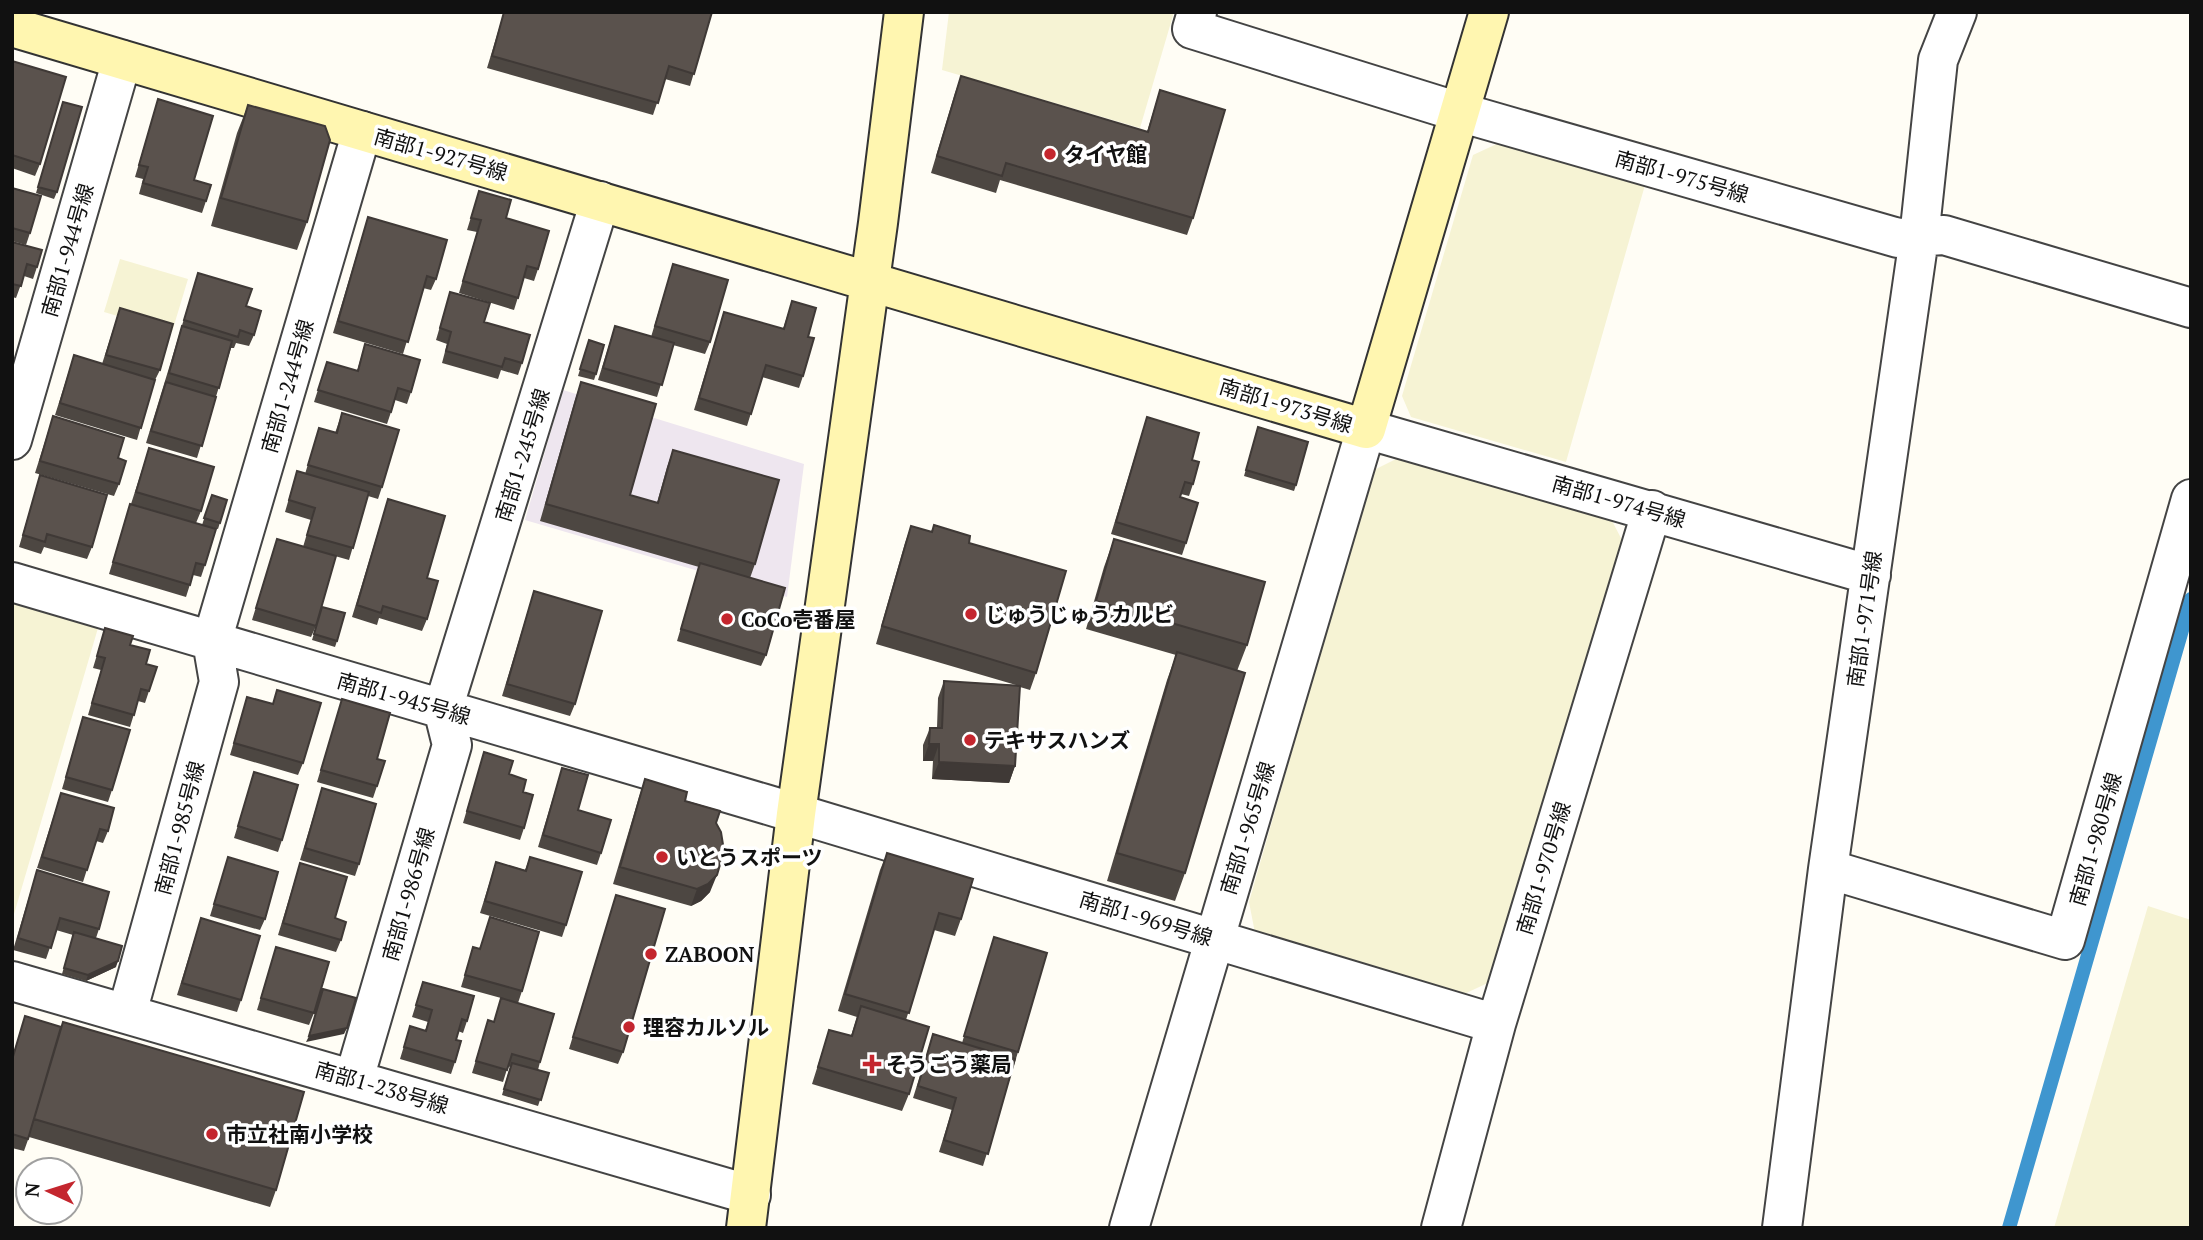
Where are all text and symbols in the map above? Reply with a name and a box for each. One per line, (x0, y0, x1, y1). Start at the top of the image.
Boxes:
street label: 南部1-927号線 (371, 122, 511, 186)
place label: タイヤ館 (1064, 140, 1147, 168)
street label: 南部1-975号線 (1612, 144, 1752, 208)
marker: タイヤ館 (1042, 146, 1058, 162)
street label: 南部1-944号線 (35, 180, 99, 320)
street label: 南部1-244号線 (255, 316, 319, 456)
street label: 南部1-973号線 (1216, 371, 1356, 439)
street label: 南部1-245号線 (488, 385, 556, 525)
street label: 南部1-974号線 (1549, 469, 1689, 533)
street label: 南部1-971号線 (1841, 549, 1887, 689)
place label: じゅうじゅうカルビ (985, 600, 1174, 628)
place label: CoCo壱番屋 (741, 605, 855, 633)
marker: じゅうじゅうカルビ (963, 606, 979, 622)
marker: CoCo壱番屋 (719, 611, 735, 627)
street label: 南部1-945号線 (334, 666, 474, 730)
place label: テキサスハンズ (984, 726, 1130, 754)
marker: テキサスハンズ (962, 732, 978, 748)
street label: 南部1-985号線 (148, 758, 210, 898)
street label: 南部1-965号線 (1213, 758, 1281, 898)
street label: 南部1-980号線 (2063, 769, 2127, 909)
street label: 南部1-970号線 (1509, 798, 1577, 938)
street label: 南部1-986号線 (376, 824, 440, 964)
place label: いとうスポーツ (676, 843, 823, 871)
marker: いとうスポーツ (654, 849, 670, 865)
street label: 南部1-969号線 (1076, 884, 1216, 952)
place label: ZABOON (665, 940, 755, 968)
marker: ZABOON (643, 946, 659, 962)
place label: 理容カルソル (643, 1013, 769, 1041)
marker: 理容カルソル (621, 1019, 637, 1035)
place label: そうごう薬局 (886, 1050, 1012, 1078)
street label: 南部1-238号線 (312, 1055, 452, 1119)
marker: そうごう薬局 (864, 1056, 880, 1072)
place label: 市立社南小学校 (226, 1120, 373, 1148)
marker: 市立社南小学校 (204, 1126, 220, 1142)
north arrow (14, 1156, 84, 1226)
text: N (19, 1181, 45, 1198)

